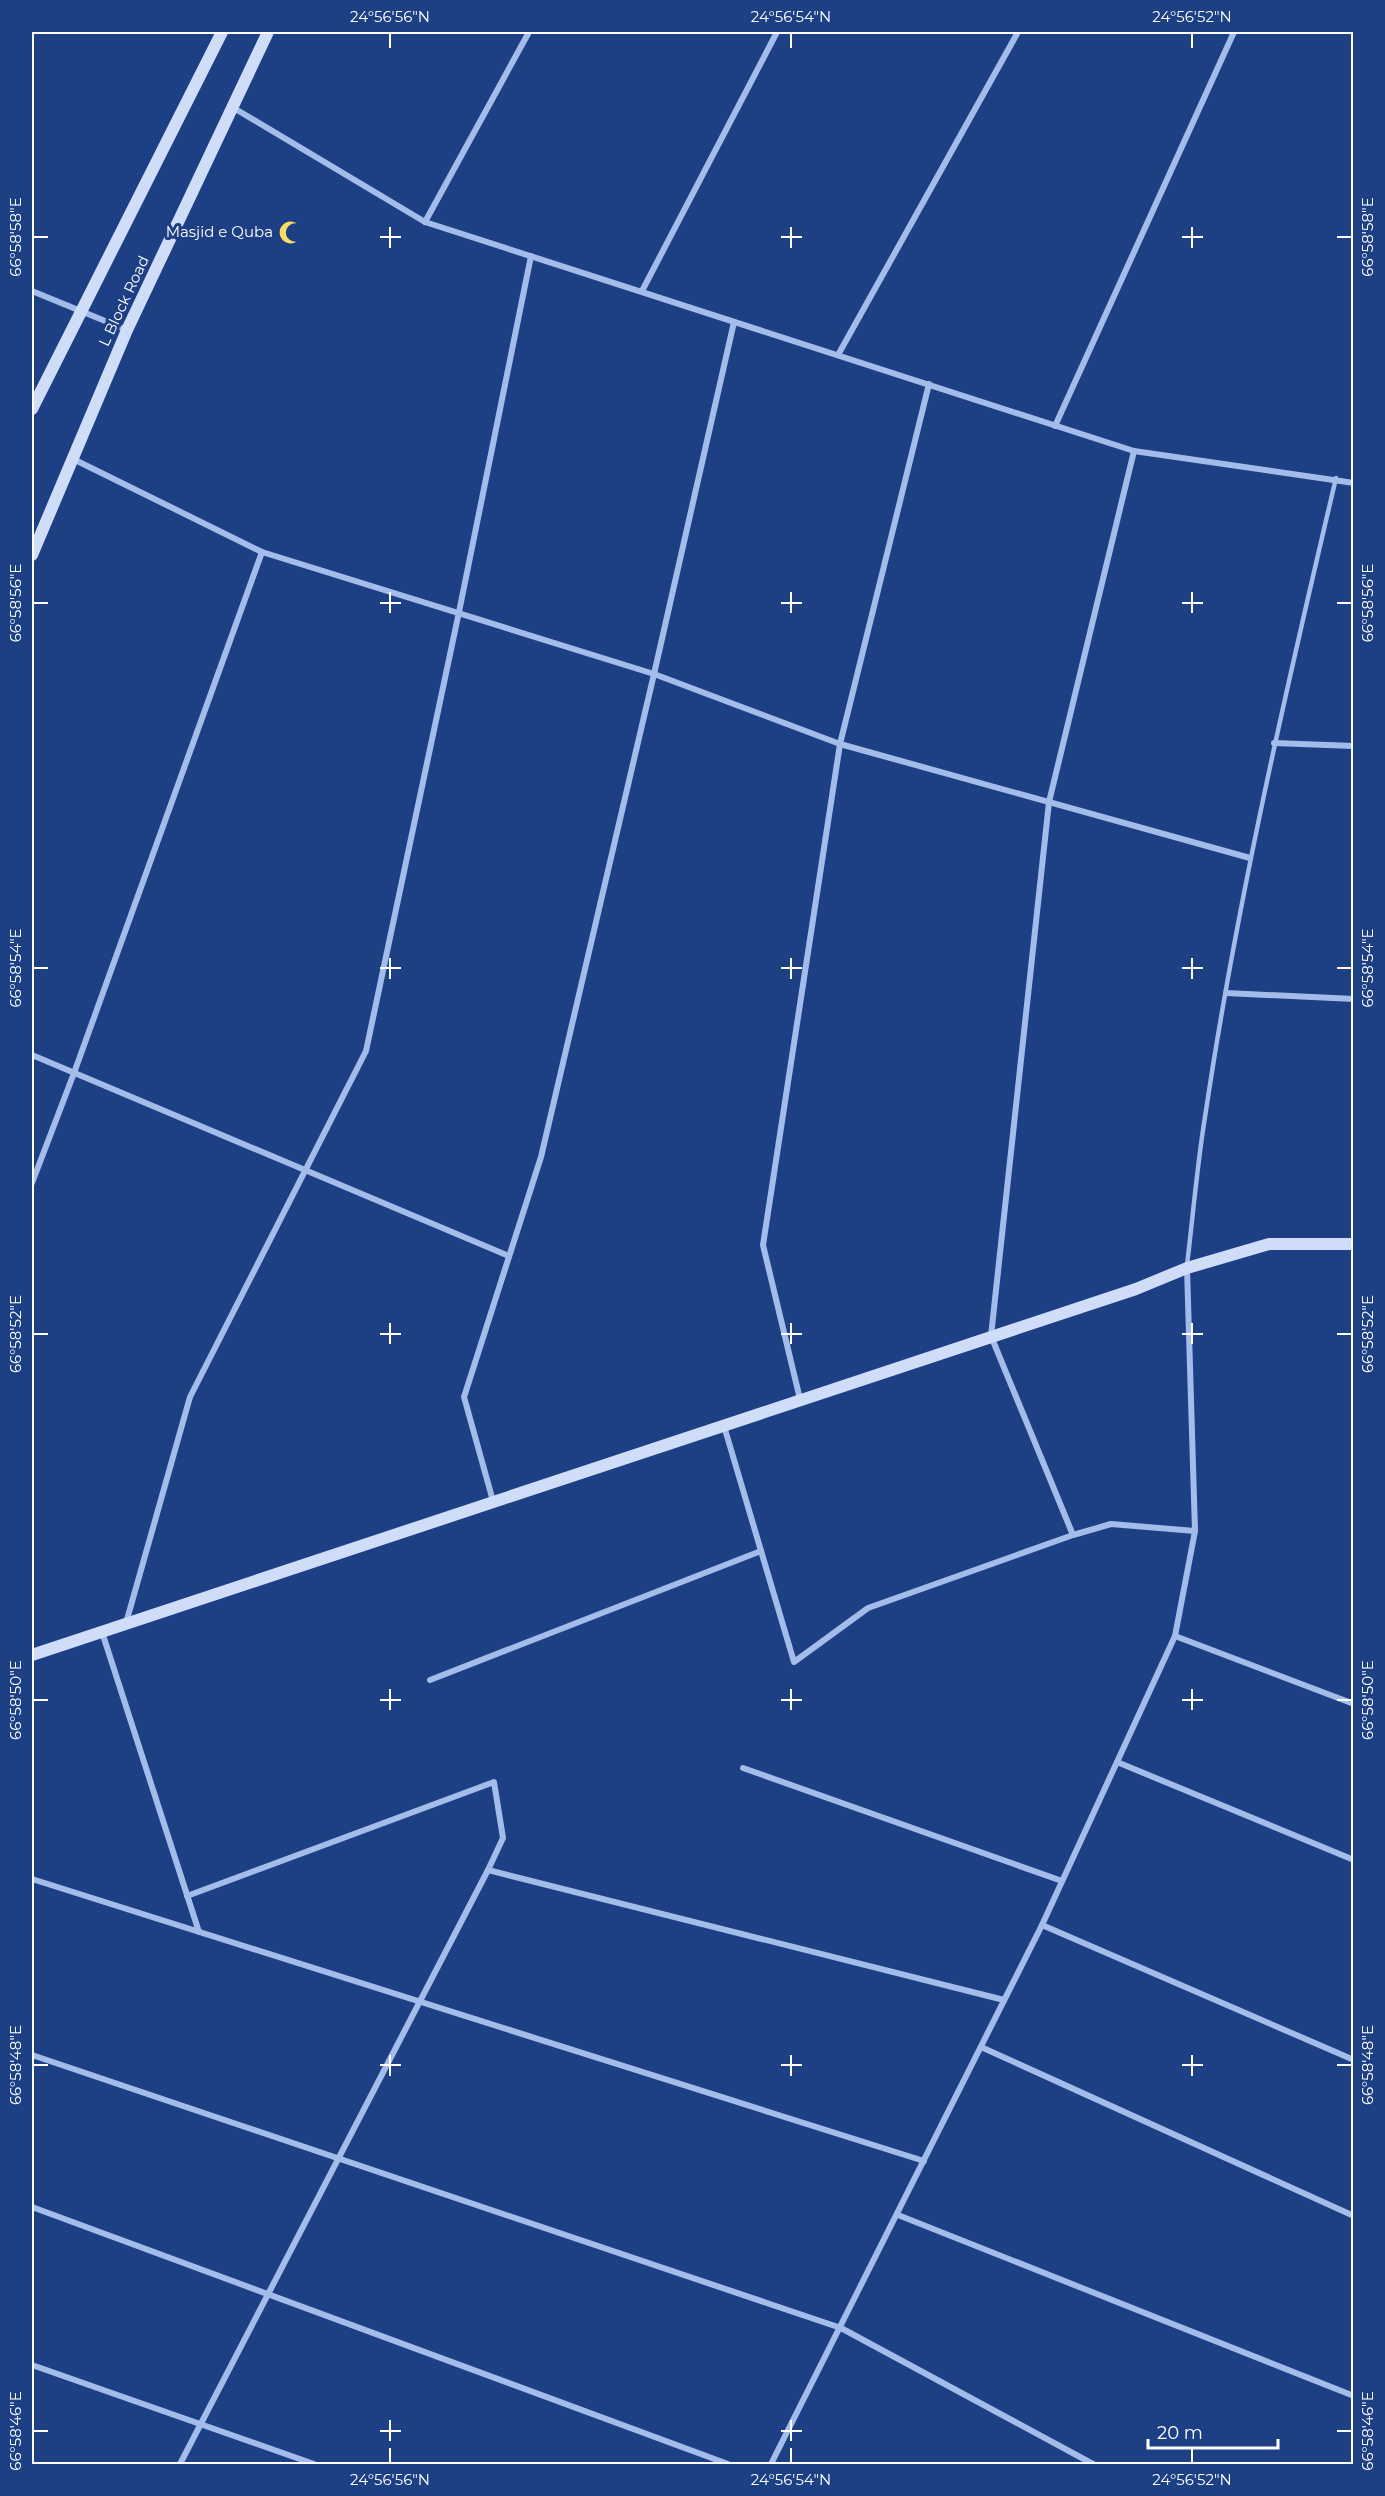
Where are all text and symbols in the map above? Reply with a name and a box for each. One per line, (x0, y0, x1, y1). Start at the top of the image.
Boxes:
text: 24°56'56"N (350, 7, 430, 26)
text: 24°56'54"N (751, 7, 831, 26)
text: 24°56'52"N (1152, 7, 1232, 26)
text: 66°58'58"E (6, 197, 25, 277)
text: 66°58'58"E (1358, 197, 1377, 277)
mosque icon: Masjid e Quba (278, 219, 304, 245)
place label: Masjid e Quba (166, 222, 273, 241)
street label: L Block Road (94, 252, 153, 349)
text: 66°58'56"E (6, 564, 25, 642)
text: 66°58'56"E (1358, 564, 1377, 642)
text: 66°58'54"E (6, 928, 25, 1008)
text: 66°58'54"E (1358, 928, 1377, 1008)
text: 66°58'52"E (6, 1295, 25, 1373)
text: 66°58'52"E (1358, 1295, 1377, 1373)
text: 66°58'50"E (6, 1660, 25, 1740)
text: 66°58'50"E (1358, 1660, 1377, 1740)
text: 66°58'48"E (6, 2025, 25, 2105)
text: 66°58'48"E (1358, 2025, 1377, 2105)
text: 66°58'46"E (6, 2391, 25, 2471)
text: 66°58'46"E (1358, 2391, 1377, 2471)
scale bar (1148, 2412, 1278, 2450)
text: 20 m (1157, 2422, 1203, 2444)
text: 24°56'56"N (350, 2470, 430, 2489)
text: 24°56'54"N (751, 2470, 831, 2489)
text: 24°56'52"N (1152, 2470, 1232, 2489)

